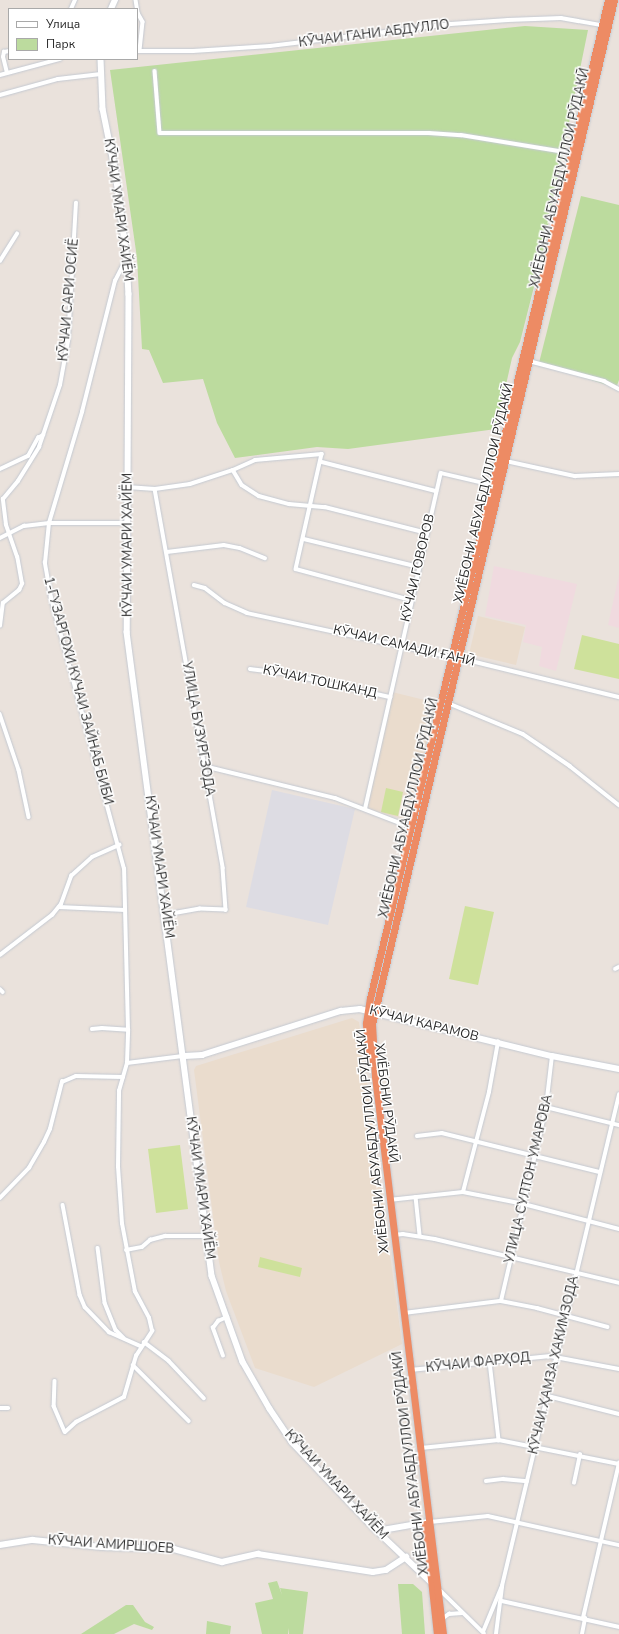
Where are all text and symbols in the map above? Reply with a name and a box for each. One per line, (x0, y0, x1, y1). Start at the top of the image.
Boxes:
legend (8, 8, 138, 60)
text: Улица (46, 16, 80, 32)
street label: КӮЧАИ ГАНИ АБДУЛЛО (298, 17, 450, 51)
text: Парк (46, 36, 75, 52)
street label: ХИЁБОНИ АБУАБДУЛЛОИ РӮДАКӢ (527, 66, 593, 290)
street label: КӮЧАИ УМАРИ ХАЙЁМ (100, 138, 136, 282)
street label: КӮЧАИ САРИ ОСИЁ (56, 238, 82, 362)
street label: ХИЁБОНИ АБУАБДУЛЛОИ РӮДАКӢ (451, 381, 517, 605)
street label: КӮЧАИ УМАРИ ХАЙЁМ (120, 473, 136, 617)
street label: КӮЧАИ ГОВОРОВ (398, 512, 438, 624)
street label: 1-ГУЗАРГОХИ КУЧАИ ЗАЙНАБ БИБИ (40, 575, 116, 807)
street label: КӮЧАИ САМАДИ ҒАНӢ (332, 622, 476, 670)
street label: УЛИЦА БУЗУРГЗОДА (178, 660, 218, 798)
street label: КӮЧАИ ТОШКАНД (261, 662, 379, 702)
street label: ХИЁБОНИ АБУАБДУЛЛОИ РӮДАКӢ (376, 696, 442, 920)
street label: КӮЧАИ УМАРИ ХАЙЁМ (141, 795, 177, 939)
street label: КӮЧАИ КАРАМОВ (368, 1003, 480, 1045)
street label: ХИЁБОНИ АБУАБДУЛЛОИ РӮДАКӢ (353, 1028, 393, 1254)
street label: ХИЁБОНИ РӮДАКӢ (371, 1042, 401, 1164)
street label: УЛИЦА СУЛТОН УМАРОВА (502, 1093, 556, 1265)
street label: КӮЧАИ УМАРИ ХАЙЁМ (182, 1116, 218, 1260)
street label: КӮЧАИ ҲАМЗА ХАКИМЗОДА (526, 1274, 582, 1456)
street label: ХИЁБОНИ АБУАБДУЛЛОИ РӮДАКӢ (390, 1350, 432, 1576)
street label: КӮЧАИ ФАРҲОД (425, 1350, 531, 1376)
street label: КӮЧАИ УМАРИ ХАЙЁМ (281, 1427, 391, 1543)
street label: КӮЧАИ АМИРШОЕВ (47, 1533, 175, 1557)

